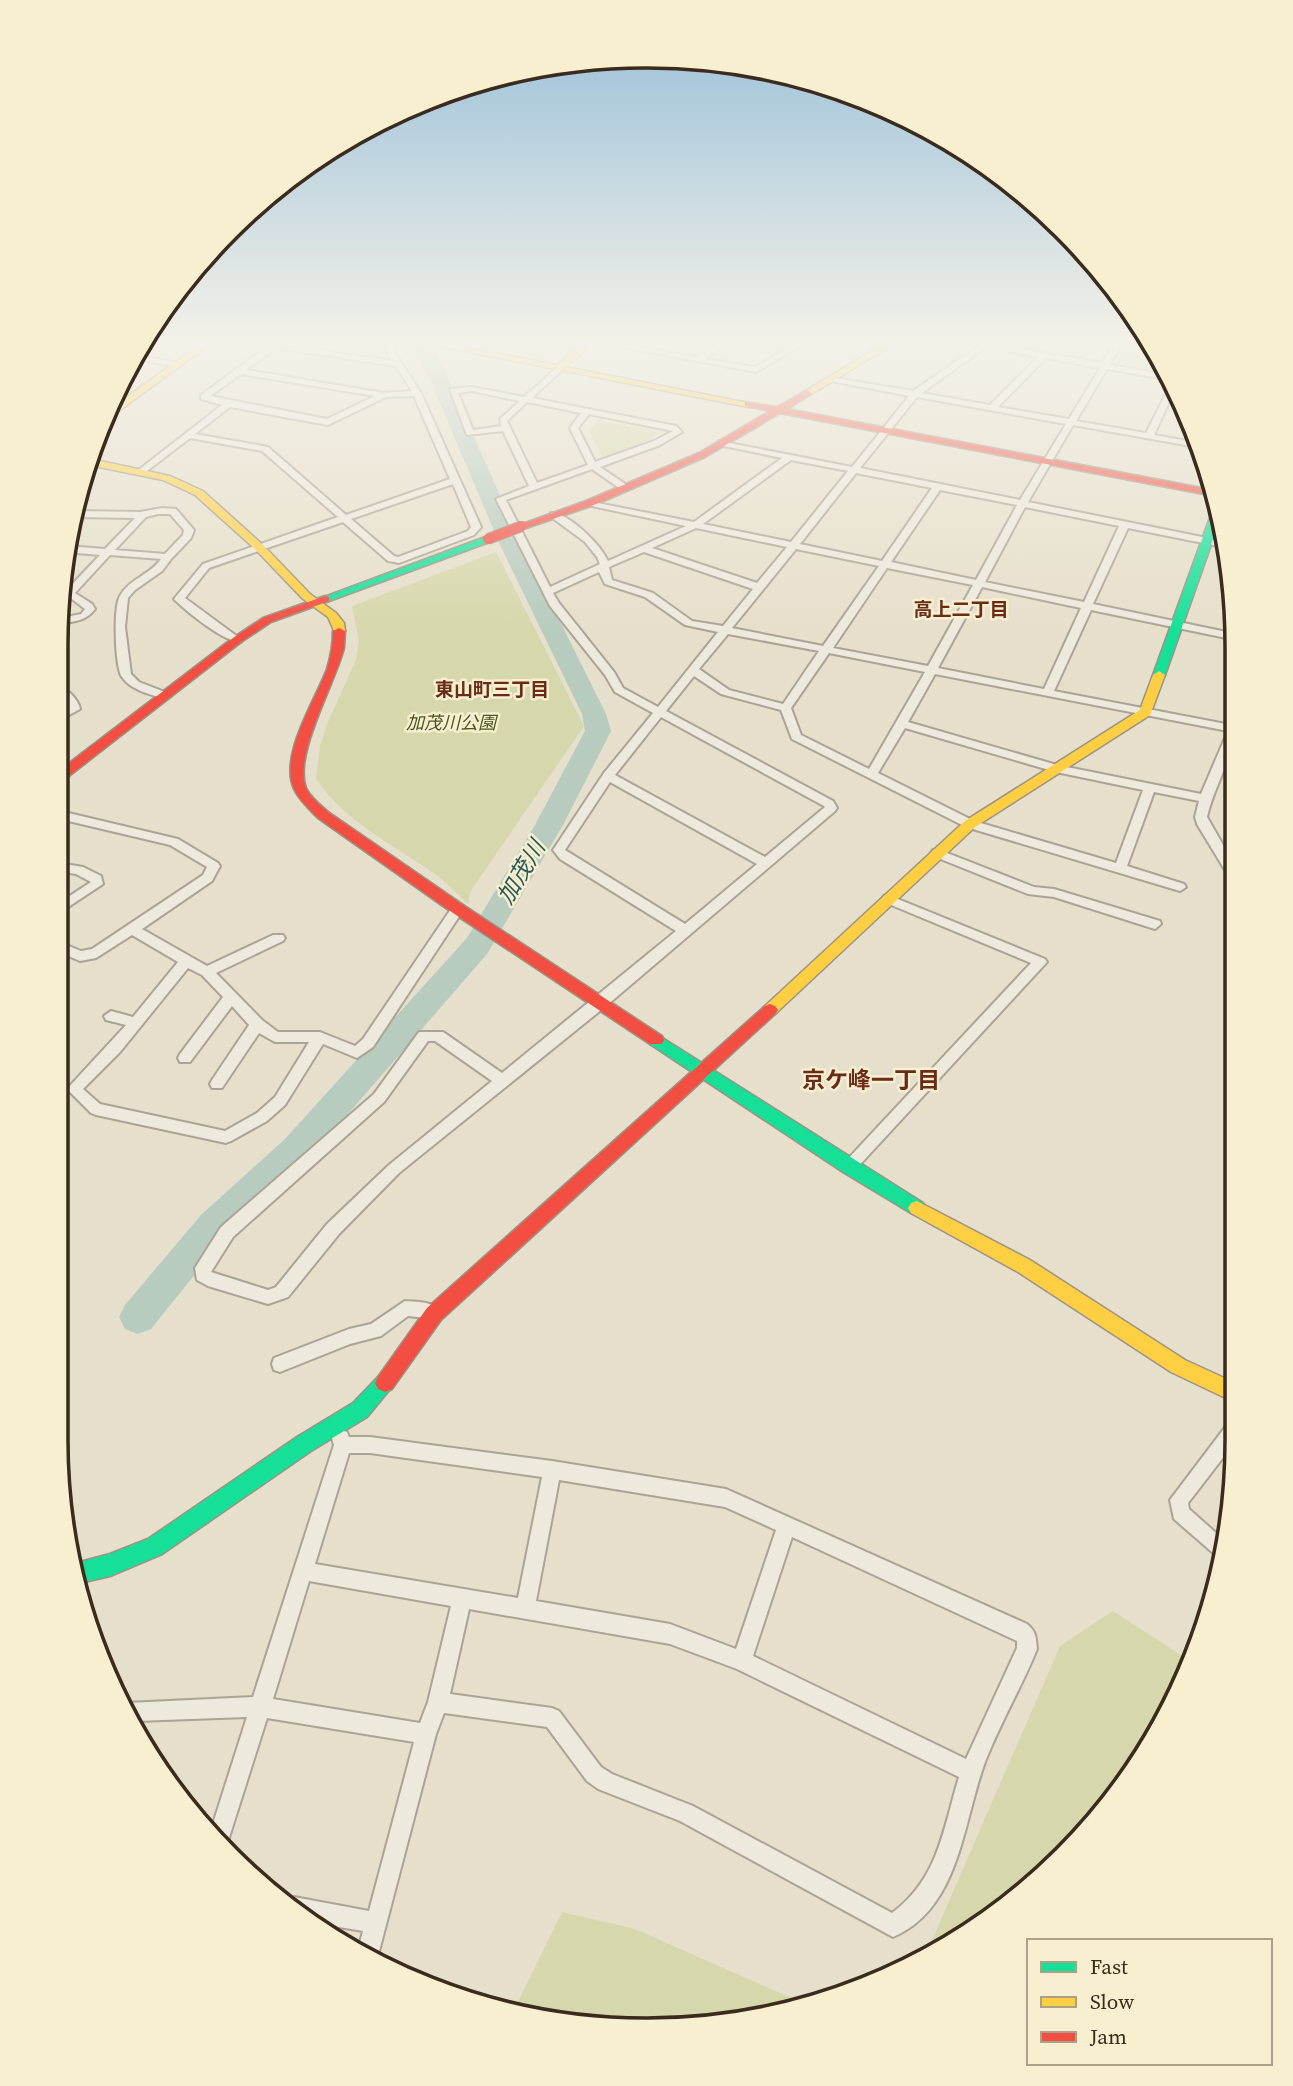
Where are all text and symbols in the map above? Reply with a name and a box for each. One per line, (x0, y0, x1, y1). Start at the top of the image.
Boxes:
district label: 高上二丁目 (913, 596, 1009, 622)
district label: 東山町三丁目 (435, 676, 549, 702)
park label: 加茂川公園 (406, 710, 499, 735)
water label: 加茂川 (490, 832, 554, 910)
district label: 京ケ峰一丁目 (802, 1064, 940, 1096)
legend (1027, 1939, 1272, 2065)
text: Fast (1090, 1952, 1128, 1981)
text: Slow (1090, 1987, 1134, 2016)
text: Jam (1089, 2022, 1127, 2051)

